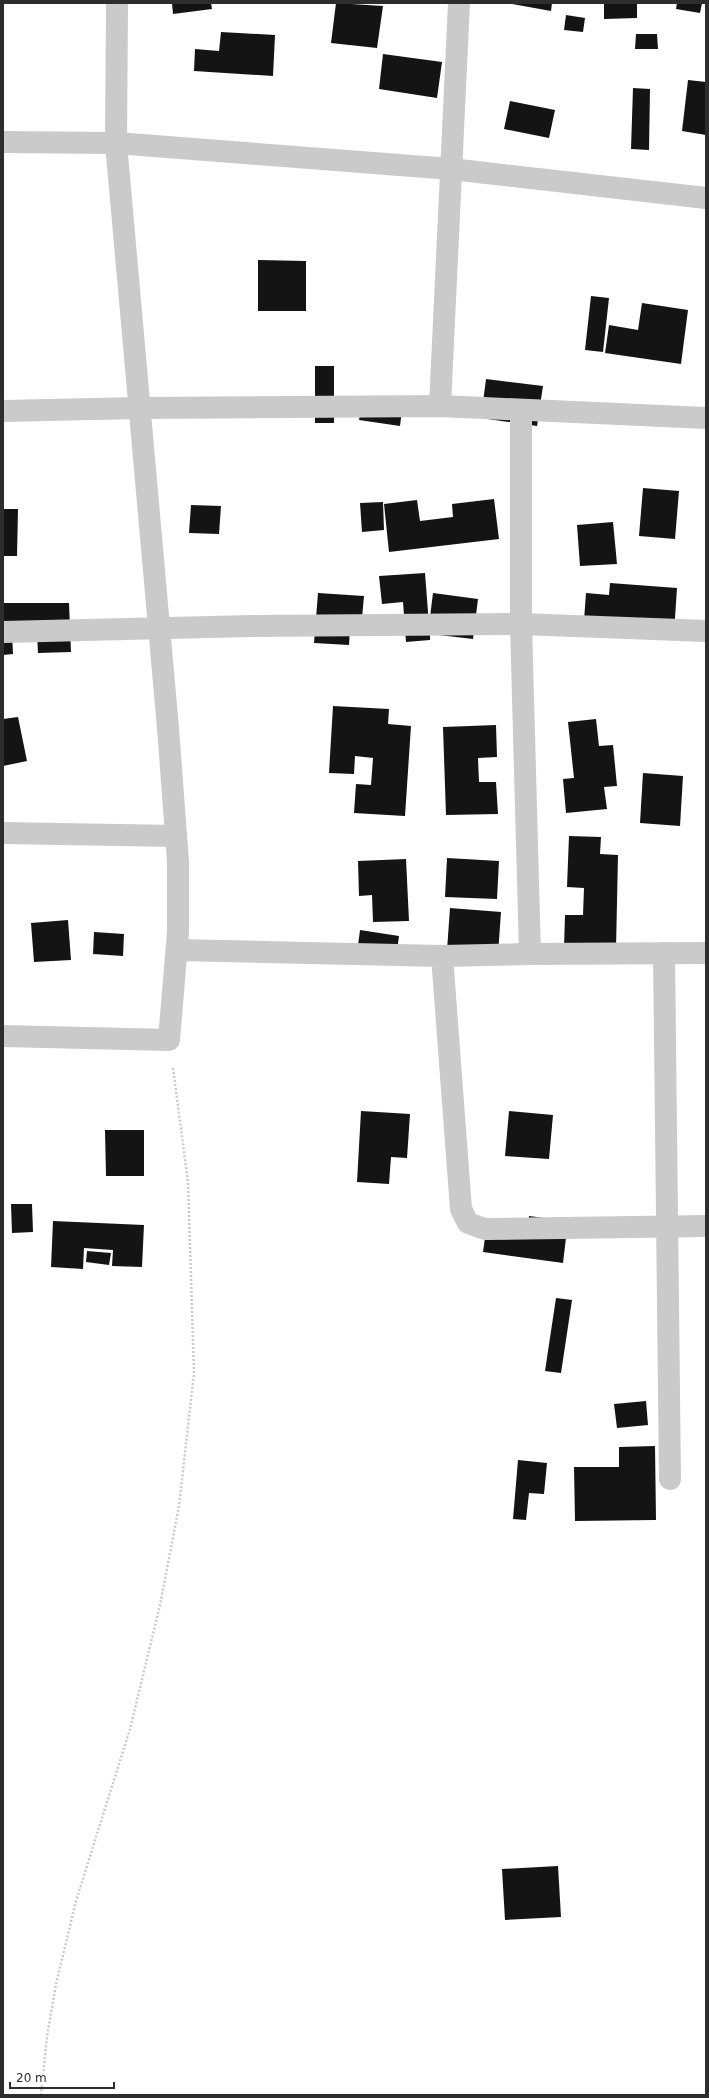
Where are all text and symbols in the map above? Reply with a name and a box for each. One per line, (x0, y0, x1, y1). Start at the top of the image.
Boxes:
scale bar (10, 2064, 114, 2090)
text: 20 m (16, 2071, 47, 2085)

